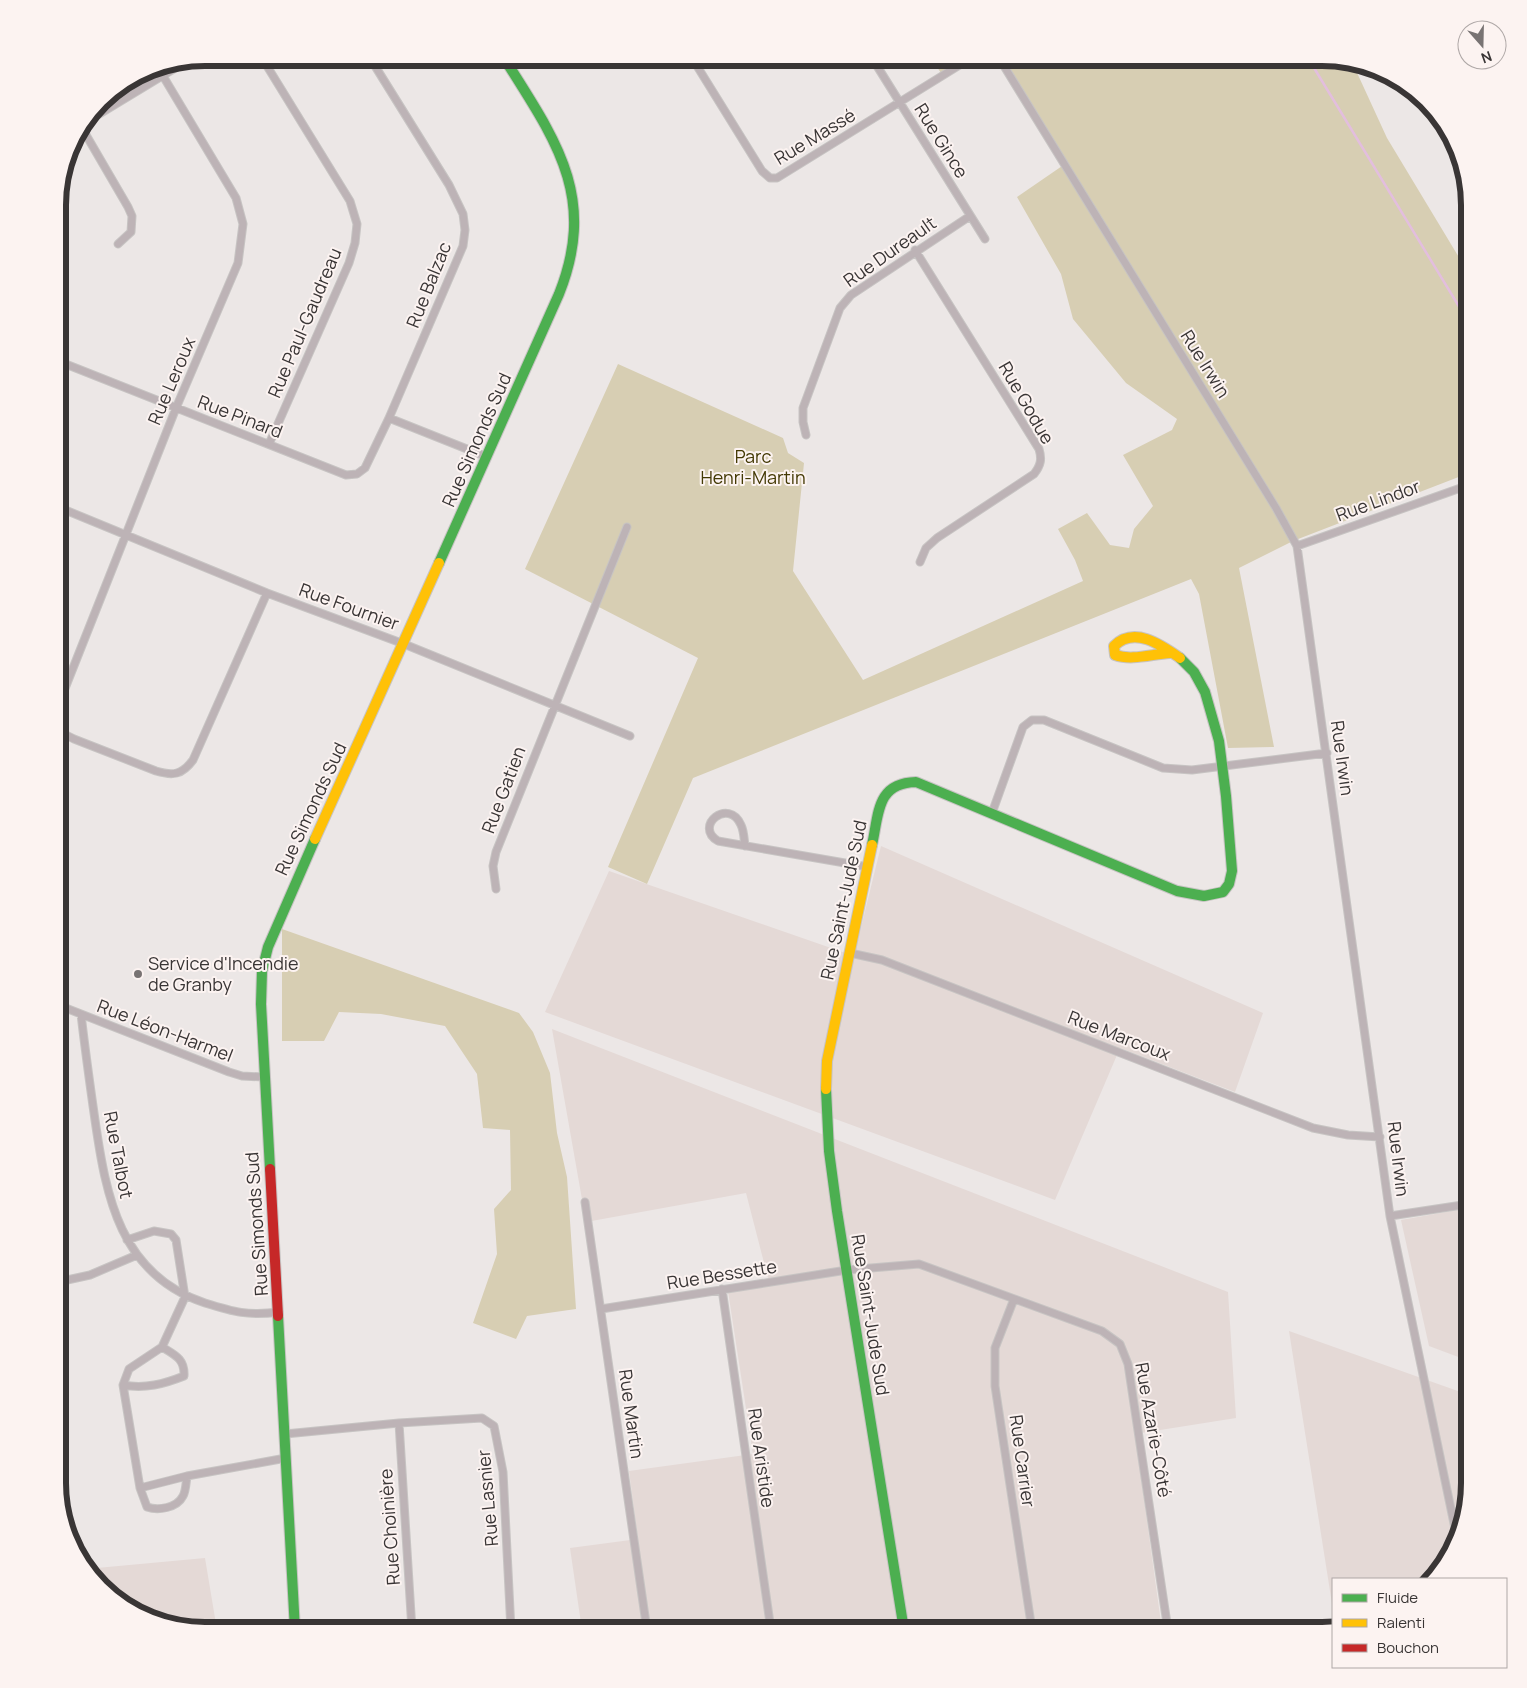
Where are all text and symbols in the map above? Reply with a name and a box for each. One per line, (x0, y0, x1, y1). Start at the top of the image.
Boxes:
north arrow (1457, 20, 1507, 70)
text: N (1479, 47, 1495, 68)
street label: Rue Gince (909, 99, 974, 182)
street label: Rue Massé (769, 102, 860, 170)
street label: Rue Dureault (838, 210, 940, 292)
street label: Rue Balzac (400, 238, 456, 331)
street label: Rue Paul-Gaudreau (262, 244, 346, 401)
street label: Rue Irwin (1176, 325, 1236, 402)
street label: Rue Leroux (142, 333, 200, 428)
street label: Rue Godue (994, 357, 1060, 448)
street label: Rue Simonds Sud (436, 369, 516, 510)
street label: Rue Pinard (195, 389, 286, 443)
park label: Parc Henri-Martin (700, 444, 806, 489)
street label: Rue Lindor (1332, 474, 1424, 526)
street label: Rue Fournier (296, 577, 403, 635)
street label: Rue Irwin (1326, 719, 1360, 797)
street label: Rue Simonds Sud (269, 738, 351, 879)
street label: Rue Gatien (476, 743, 531, 837)
street label: Rue Saint-Jude Sud (814, 818, 872, 982)
place label: Service d'Incendie de Granby (148, 951, 299, 996)
marker: Service d'Incendie de Granby (132, 968, 144, 980)
street label: Rue Léon-Harmel (94, 993, 237, 1067)
street label: Rue Marcoux (1065, 1004, 1175, 1066)
street label: Rue Talbot (99, 1109, 139, 1200)
street label: Rue Irwin (1382, 1120, 1416, 1198)
street label: Rue Simonds Sud (239, 1151, 273, 1297)
street label: Rue Saint-Jude Sud (846, 1233, 896, 1397)
street label: Rue Bessette (665, 1253, 779, 1295)
street label: Rue Azarie-Côté (1130, 1360, 1178, 1499)
street label: Rue Martin (614, 1368, 650, 1460)
street label: Rue Aristide (743, 1407, 781, 1509)
street label: Rue Carrier (1005, 1413, 1041, 1509)
street label: Rue Lasnier (471, 1448, 503, 1547)
street label: Rue Choinière (373, 1468, 405, 1586)
legend (1332, 1578, 1507, 1668)
text: Fluide (1377, 1587, 1418, 1608)
text: Ralenti (1377, 1612, 1425, 1633)
text: Bouchon (1377, 1637, 1439, 1658)

